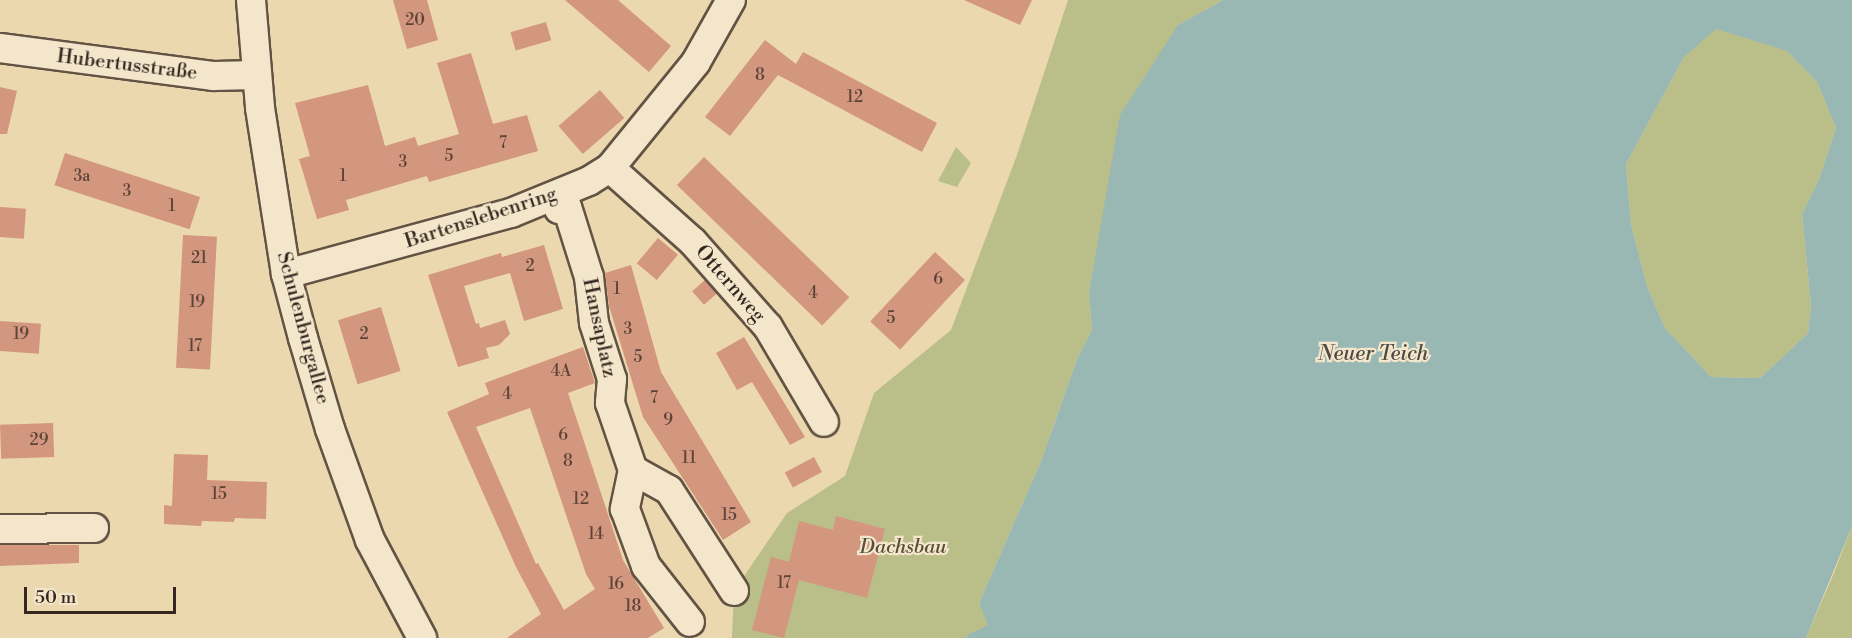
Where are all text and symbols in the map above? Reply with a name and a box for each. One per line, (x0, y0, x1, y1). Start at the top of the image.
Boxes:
house number: 20 (405, 10, 425, 30)
street label: Hubertusstraße (55, 44, 199, 86)
house number: 8 (755, 65, 765, 85)
house number: 12 (847, 87, 863, 107)
house number: 7 (499, 133, 507, 153)
house number: 5 (445, 146, 453, 166)
house number: 3 (399, 152, 407, 172)
house number: 3a (74, 166, 90, 186)
house number: 1 (340, 166, 346, 186)
house number: 3 (123, 181, 131, 201)
street label: Bartenslebenring (402, 182, 560, 254)
house number: 1 (169, 196, 175, 216)
street label: Otternweg (690, 240, 770, 328)
house number: 21 (191, 248, 207, 268)
street label: Schulenburgallee (271, 249, 335, 407)
house number: 2 (525, 256, 535, 276)
house number: 6 (933, 269, 943, 289)
street label: Hansaplatz (577, 276, 621, 380)
house number: 1 (614, 279, 620, 299)
house number: 4 (808, 283, 818, 303)
house number: 19 (189, 292, 205, 312)
house number: 5 (887, 308, 895, 328)
house number: 3 (624, 319, 632, 339)
house number: 19 (13, 324, 29, 344)
house number: 2 (359, 324, 369, 344)
house number: 17 (188, 336, 202, 356)
water label: Neuer Teich (1318, 341, 1428, 367)
house number: 5 (634, 347, 642, 367)
house number: 4A (551, 361, 571, 381)
house number: 4 (502, 384, 512, 404)
house number: 7 (650, 388, 658, 408)
house number: 9 (663, 410, 673, 430)
house number: 6 (558, 425, 568, 445)
house number: 29 (30, 430, 48, 450)
house number: 11 (682, 448, 696, 468)
house number: 8 (563, 451, 573, 471)
house number: 15 (211, 484, 227, 504)
house number: 12 (573, 489, 589, 509)
house number: 15 (721, 505, 737, 525)
house number: 14 (588, 524, 604, 544)
park label: Dachsbau (860, 535, 946, 559)
house number: 17 (777, 573, 791, 593)
house number: 16 (608, 574, 624, 594)
scale bar (27, 575, 178, 613)
text: 50 m (35, 586, 76, 609)
house number: 18 (625, 596, 641, 616)

